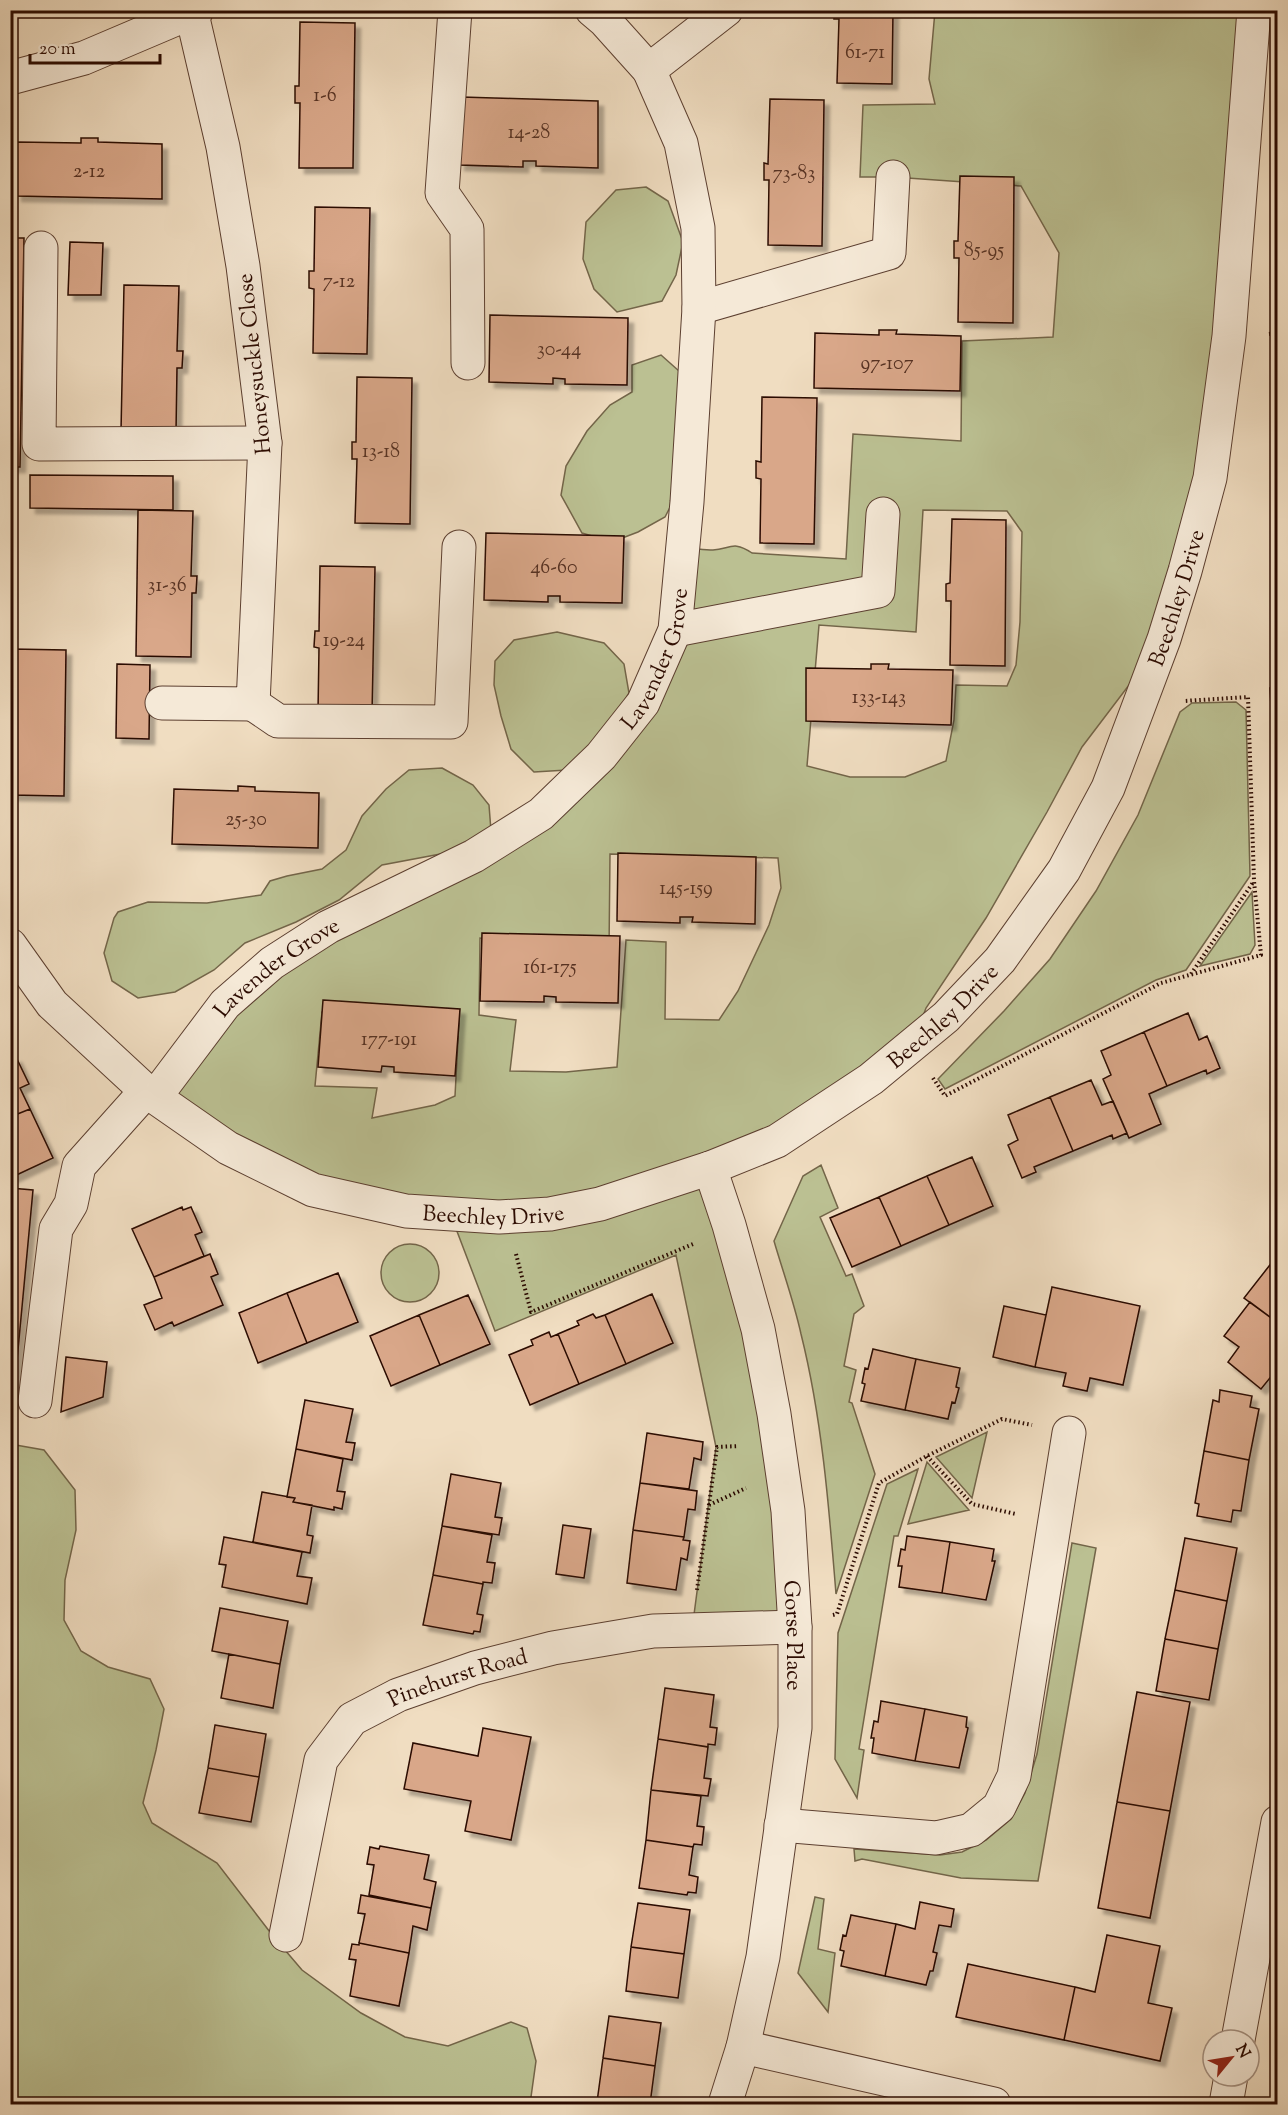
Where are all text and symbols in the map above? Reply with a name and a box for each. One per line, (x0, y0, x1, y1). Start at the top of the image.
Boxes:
scale bar (30, 27, 160, 65)
text: 20 m (39, 37, 76, 63)
house number: 61-71 (845, 39, 885, 68)
house number: 1-6 (313, 82, 337, 111)
house number: 14-28 (508, 119, 550, 148)
house number: 2-12 (73, 158, 105, 187)
house number: 73-83 (773, 160, 815, 189)
house number: 85-95 (964, 237, 1004, 266)
house number: 7-12 (323, 268, 355, 297)
street label: Honeysuckle Close (231, 272, 281, 456)
house number: 30-44 (537, 336, 581, 365)
house number: 97-107 (860, 350, 914, 379)
house number: 13-18 (362, 438, 400, 467)
street label: Beechley Drive (1142, 526, 1214, 672)
house number: 46-60 (530, 554, 578, 583)
house number: 31-36 (147, 572, 187, 601)
street label: Lavender Grove (614, 587, 698, 738)
house number: 19-24 (323, 627, 365, 656)
house number: 133-143 (852, 684, 906, 713)
house number: 25-30 (225, 806, 267, 835)
house number: 145-159 (659, 875, 713, 904)
street label: Lavender Grove (207, 911, 346, 1025)
house number: 161-175 (523, 954, 577, 983)
street label: Beechley Drive (882, 958, 1007, 1078)
house number: 177-191 (361, 1026, 417, 1055)
street label: Beechley Drive (421, 1199, 567, 1236)
street label: Gorse Place (773, 1579, 808, 1691)
street label: Pinehurst Road (383, 1642, 531, 1717)
north arrow (1201, 2028, 1261, 2088)
text: N (1229, 2040, 1255, 2063)

